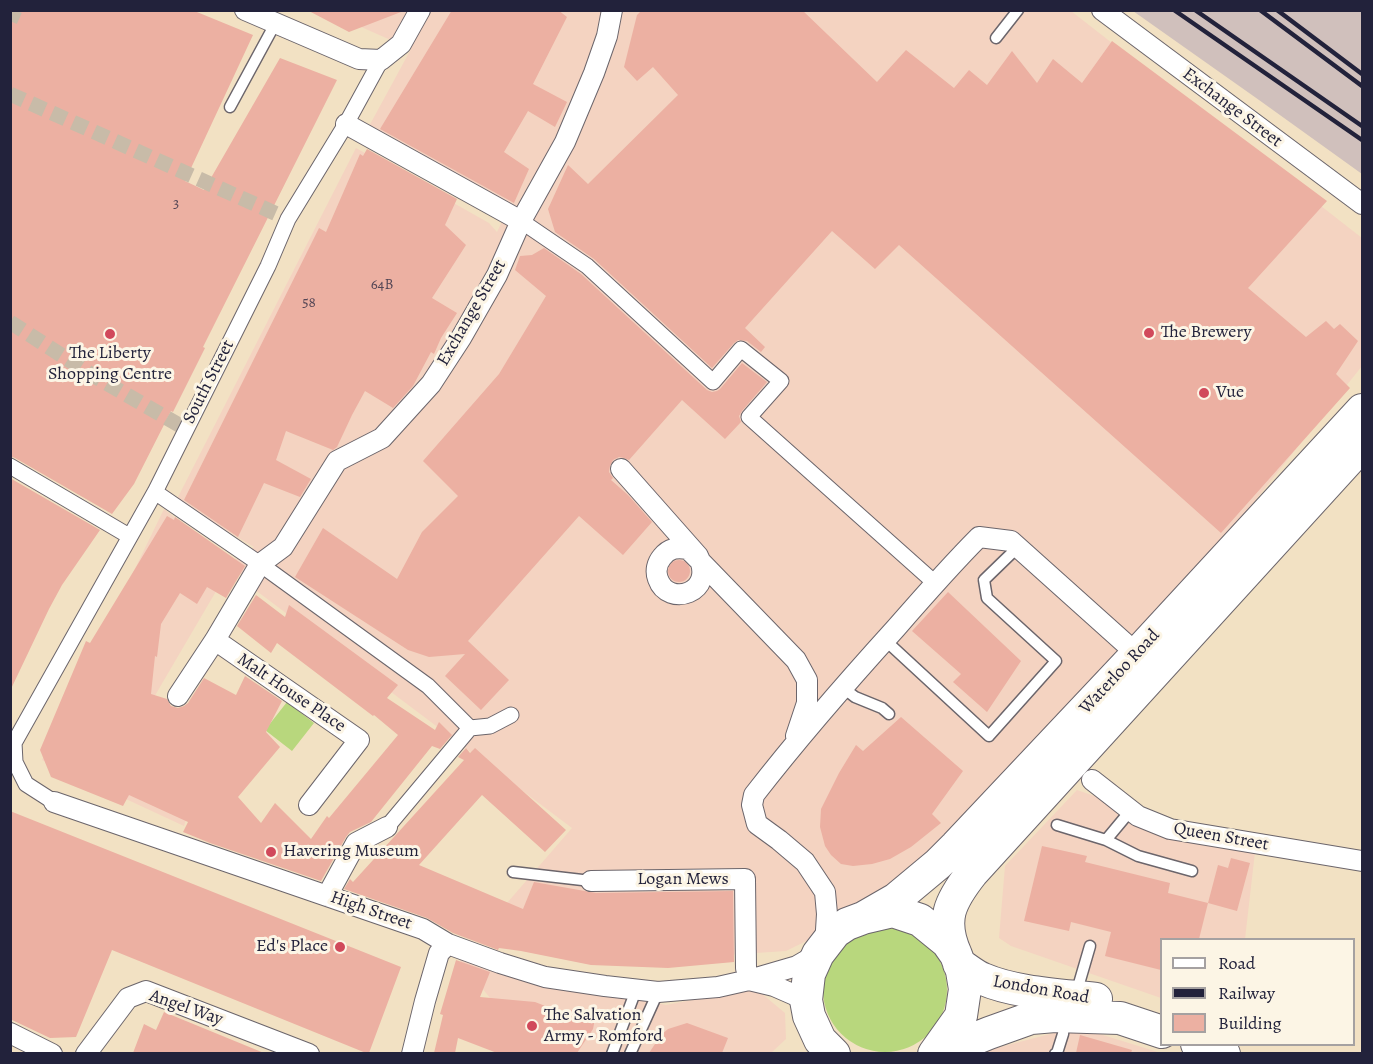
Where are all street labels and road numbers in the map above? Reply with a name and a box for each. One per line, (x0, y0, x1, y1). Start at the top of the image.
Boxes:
street label: Exchange Street (1178, 63, 1286, 153)
street label: Exchange Street (433, 256, 511, 370)
street label: South Street (179, 336, 239, 428)
street label: Waterloo Road (1075, 625, 1165, 719)
street label: Malt House Place (233, 649, 349, 737)
street label: Queen Street (1172, 818, 1270, 856)
street label: Logan Mews (637, 869, 729, 891)
street label: High Street (327, 887, 415, 935)
street label: London Road (991, 971, 1091, 1009)
street label: Angel Way (146, 985, 226, 1031)

